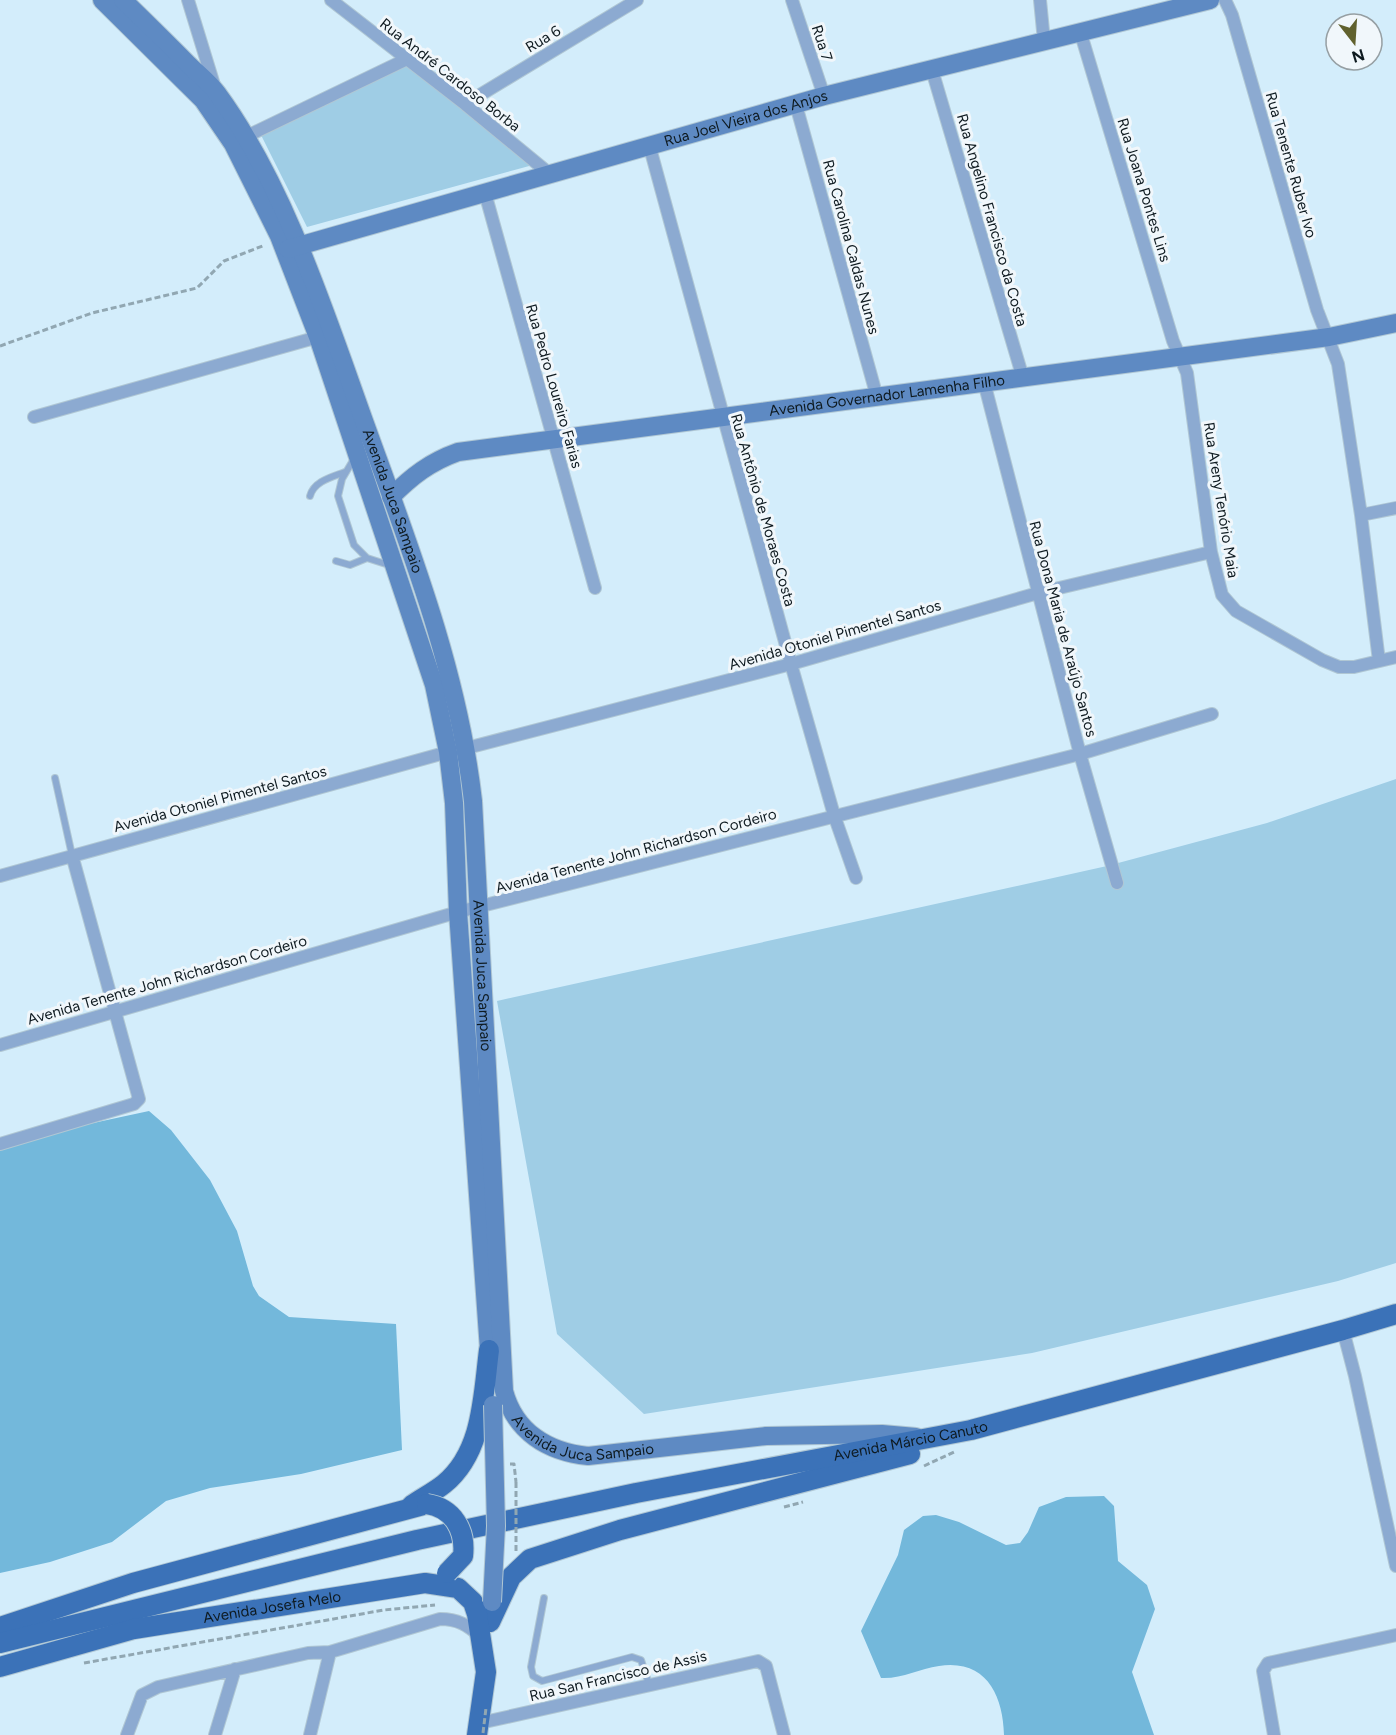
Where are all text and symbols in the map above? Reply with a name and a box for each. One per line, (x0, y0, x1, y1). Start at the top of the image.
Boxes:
north arrow (1324, 12, 1384, 72)
street label: Rua André Cardoso Borba (376, 15, 524, 135)
street label: Rua 6 (522, 21, 564, 56)
street label: Rua 7 (808, 23, 836, 63)
text: N (1350, 45, 1367, 67)
street label: Rua Joel Vieira dos Anjos (662, 86, 830, 150)
street label: Rua Tenente Ruber Ivo (1262, 90, 1321, 240)
street label: Rua Angelino Francisco da Costa (953, 112, 1031, 328)
street label: Rua Joana Pontes Lins (1114, 116, 1174, 264)
street label: Rua Carolina Caldas Nunes (819, 158, 883, 336)
street label: Rua Pedro Loureiro Farias (522, 302, 586, 470)
street label: Avenida Governador Lamenha Filho (768, 371, 1006, 420)
street label: Rua Antônio de Moraes Costa (727, 412, 799, 608)
street label: Rua Areny Tenório Maia (1200, 421, 1242, 579)
street label: Avenida Juca Sampaio (359, 426, 427, 576)
street label: Rua Dona Maria de Araújo Santos (1025, 519, 1101, 739)
street label: Avenida Otoniel Pimentel Santos (727, 596, 943, 674)
street label: Avenida Otoniel Pimentel Santos (112, 762, 328, 836)
street label: Avenida Tenente John Richardson Cordeiro (494, 805, 779, 897)
street label: Avenida Juca Sampaio (469, 899, 495, 1052)
street label: Avenida Tenente John Richardson Cordeiro (25, 931, 309, 1029)
street label: Avenida Juca Sampaio (508, 1411, 655, 1465)
street label: Avenida Márcio Canuto (832, 1417, 990, 1465)
street label: Avenida Josefa Melo (202, 1587, 342, 1627)
street label: Rua San Francisco de Assis (528, 1647, 708, 1705)

